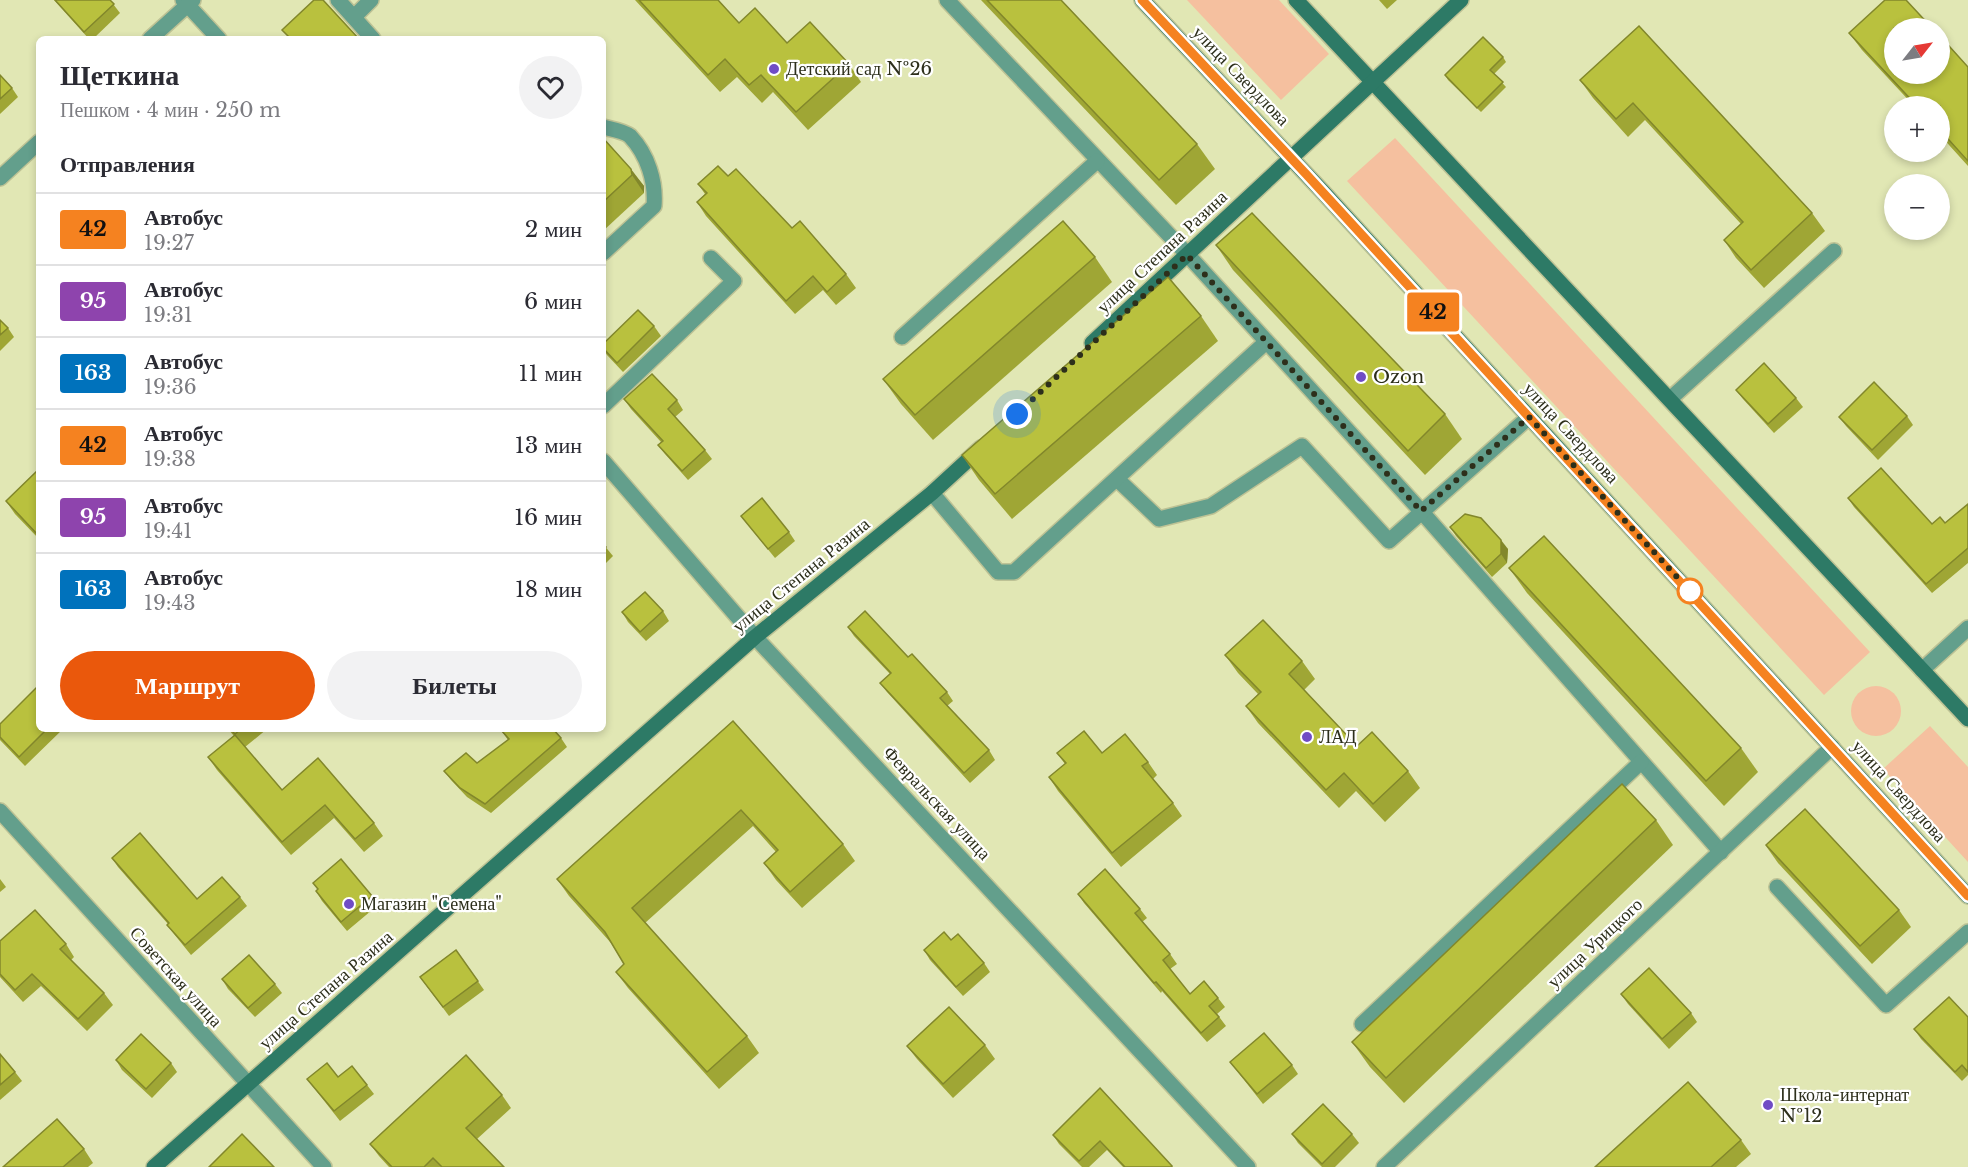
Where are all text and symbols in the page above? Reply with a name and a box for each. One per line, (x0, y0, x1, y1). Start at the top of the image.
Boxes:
north arrow (1884, 18, 1950, 84)
map controls (1884, 18, 1950, 240)
street label: улица Свердлова (1188, 22, 1294, 130)
button: heart (519, 56, 582, 119)
text: Щеткина (60, 58, 179, 93)
place label: Детский сад №26 (786, 58, 932, 80)
marker: Детский сад №26 (767, 62, 781, 76)
button: + (1884, 96, 1950, 162)
text: Пешком · 4 мин · 250 m (60, 98, 281, 122)
text: Отправления (60, 151, 195, 178)
button: − (1884, 174, 1950, 240)
street label: улица Степана Разина (1092, 186, 1232, 318)
text: Автобус (144, 204, 223, 231)
text: 42 (79, 216, 107, 242)
text: 2 мин (525, 216, 582, 243)
text: 19:27 (144, 231, 194, 255)
text: Автобус (144, 276, 223, 303)
text: 95 (80, 288, 106, 314)
text: 6 мин (524, 288, 582, 315)
line badge: 42 (1406, 292, 1460, 332)
text: 42 (1419, 299, 1447, 325)
text: 19:31 (144, 303, 193, 327)
text: Автобус (144, 348, 223, 375)
text: 163 (75, 360, 111, 386)
text: 11 мин (519, 360, 582, 387)
place label: Ozon (1373, 366, 1424, 388)
marker: Ozon (1354, 370, 1368, 384)
text: 19:36 (144, 375, 197, 399)
street label: улица Свердлова (1519, 378, 1623, 488)
your location (1002, 399, 1032, 429)
text: Автобус (144, 420, 223, 447)
text: 42 (79, 432, 107, 458)
text: 13 мин (515, 432, 582, 459)
text: 19:38 (144, 447, 196, 471)
text: Автобус (144, 492, 223, 519)
text: 95 (80, 504, 106, 530)
text: 16 мин (514, 504, 582, 531)
street label: улица Степана Разина (728, 513, 874, 637)
text: 19:41 (144, 519, 192, 543)
text: Автобус (144, 564, 223, 591)
text: 163 (75, 576, 111, 602)
text: 18 мин (515, 576, 582, 603)
unlabelled marker (1677, 578, 1703, 604)
text: 19:43 (144, 591, 196, 615)
button: Маршрут (60, 651, 315, 720)
button: Билеты (327, 651, 582, 720)
place label: ЛАД (1319, 726, 1357, 748)
marker: ЛАД (1300, 730, 1314, 744)
street label: улица Свердлова (1847, 735, 1951, 847)
street label: Февральская улица (879, 742, 995, 864)
place label: Магазин "Семена" (361, 893, 502, 915)
street label: улица Урицкого (1543, 893, 1647, 993)
marker: Магазин "Семена" (342, 897, 356, 911)
street label: Советская улица (125, 922, 227, 1032)
street label: улица Степана Разина (255, 926, 397, 1054)
place label: Школа-интернат №12 (1780, 1084, 1909, 1127)
marker: Школа-интернат №12 (1761, 1098, 1775, 1112)

